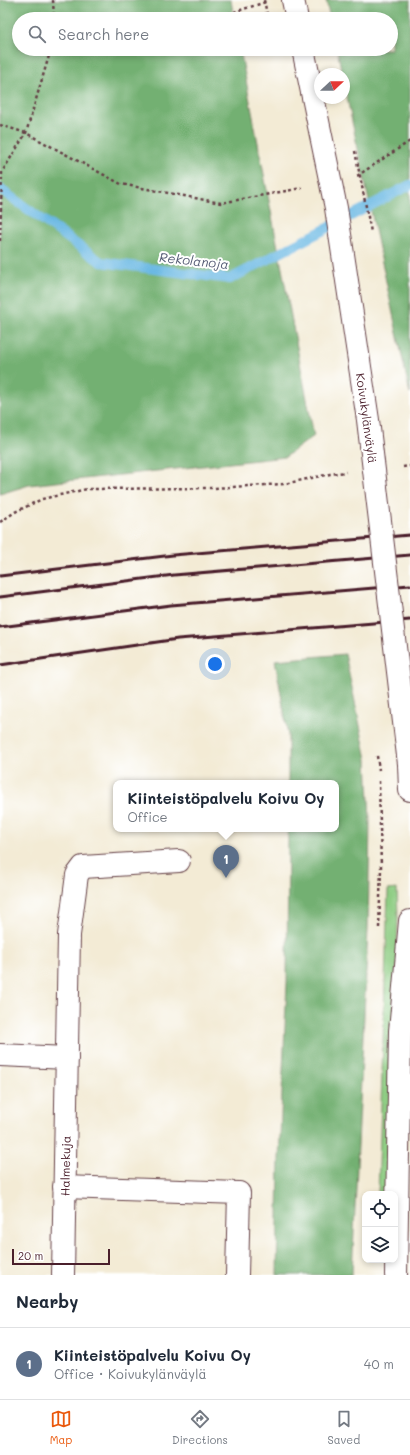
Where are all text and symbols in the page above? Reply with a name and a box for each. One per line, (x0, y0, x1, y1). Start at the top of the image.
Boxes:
search box (12, 12, 398, 56)
icon: search (26, 23, 48, 45)
text: Search here (58, 24, 149, 44)
north arrow (314, 68, 350, 104)
water label: Rekolanoja (158, 248, 230, 272)
street label: Koivukylänväylä (353, 372, 381, 464)
your location (205, 654, 225, 674)
popup (113, 780, 339, 832)
text: Kiinteistöpalvelu Koivu Oy (128, 788, 324, 808)
text: Office (128, 808, 168, 825)
pin: 1 (213, 845, 239, 878)
street label: Halmekuja (56, 1136, 74, 1196)
map controls (362, 1191, 398, 1263)
button: locate (362, 1191, 398, 1227)
button: layers (362, 1227, 398, 1263)
scale bar (12, 1247, 110, 1266)
text: 20 m (18, 1248, 43, 1263)
text: Nearby (16, 1290, 78, 1312)
text: Kiinteistöpalvelu Koivu Oy (54, 1345, 251, 1365)
text: 1 (26, 1355, 32, 1372)
text: 40 m (364, 1355, 394, 1372)
text: Office · Koivukylänväylä (54, 1365, 207, 1382)
tab: Map (50, 1408, 72, 1447)
tab: Directions (172, 1408, 228, 1447)
tab: Saved (327, 1408, 360, 1447)

